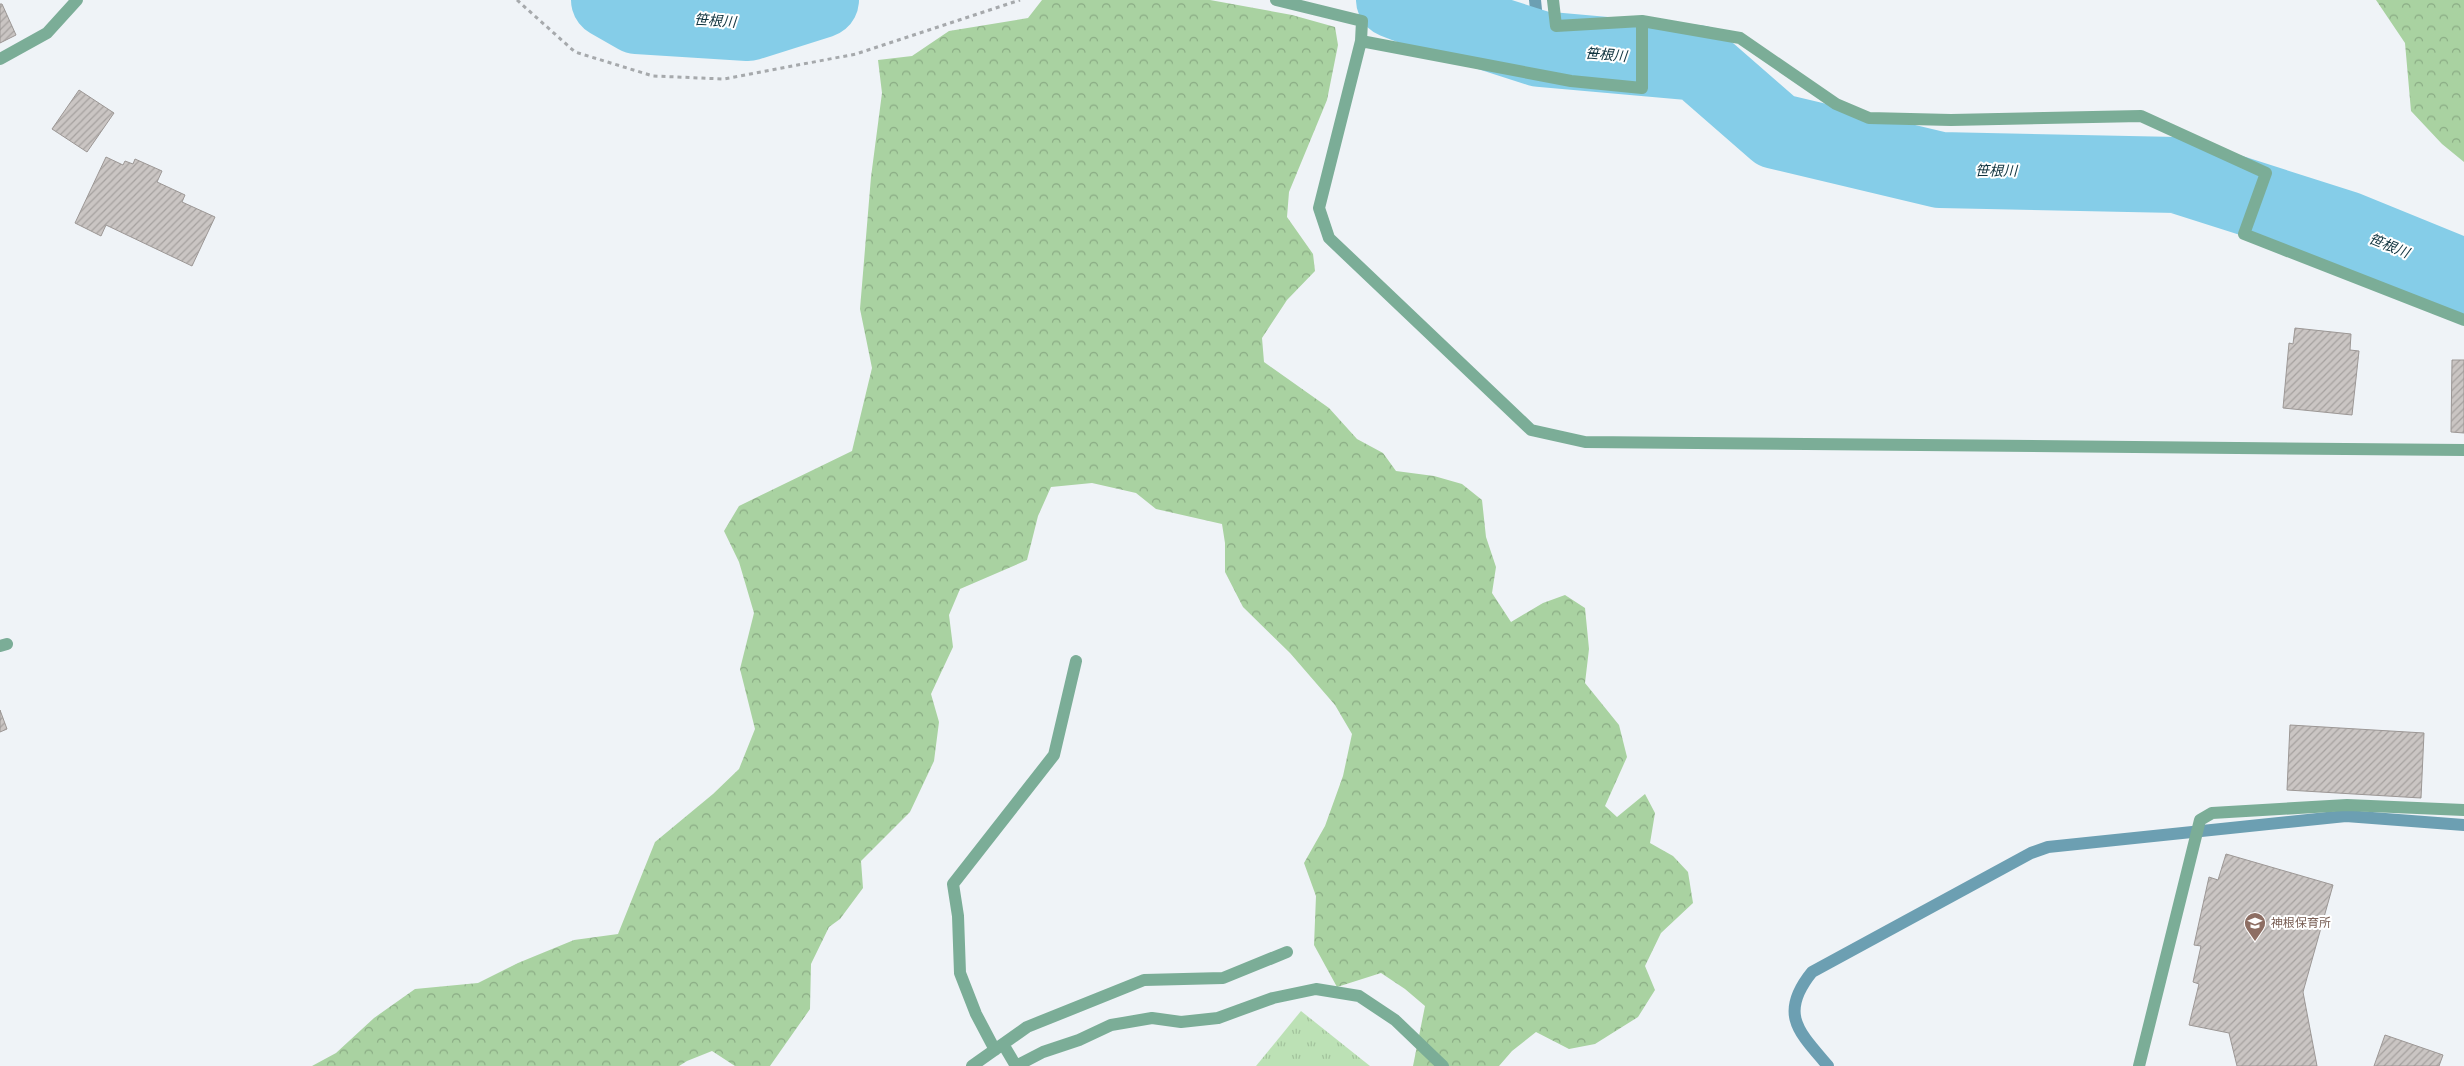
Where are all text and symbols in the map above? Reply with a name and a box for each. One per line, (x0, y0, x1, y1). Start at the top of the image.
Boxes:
water label: 笹根川 (693, 11, 739, 31)
water label: 笹根川 (1584, 45, 1630, 65)
water label: 笹根川 (1975, 162, 2019, 180)
water label: 笹根川 (2366, 230, 2414, 262)
school or university icon: 神根保育所 (2243, 911, 2267, 942)
place label: 神根保育所 (2271, 916, 2331, 930)

